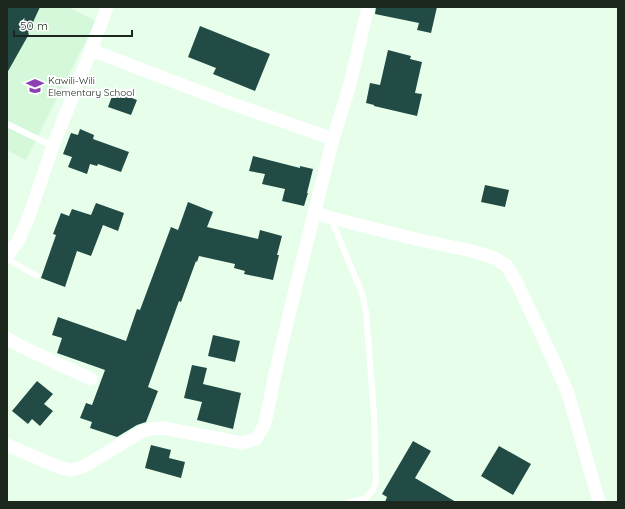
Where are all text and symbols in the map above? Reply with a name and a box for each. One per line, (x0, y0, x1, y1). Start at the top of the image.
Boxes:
scale bar (14, 12, 132, 38)
text: 50 m (20, 18, 48, 33)
place label: Kawili-Wili Elementary School (48, 74, 135, 99)
school or university icon: Kawili-Wili Elementary School (25, 76, 45, 96)

